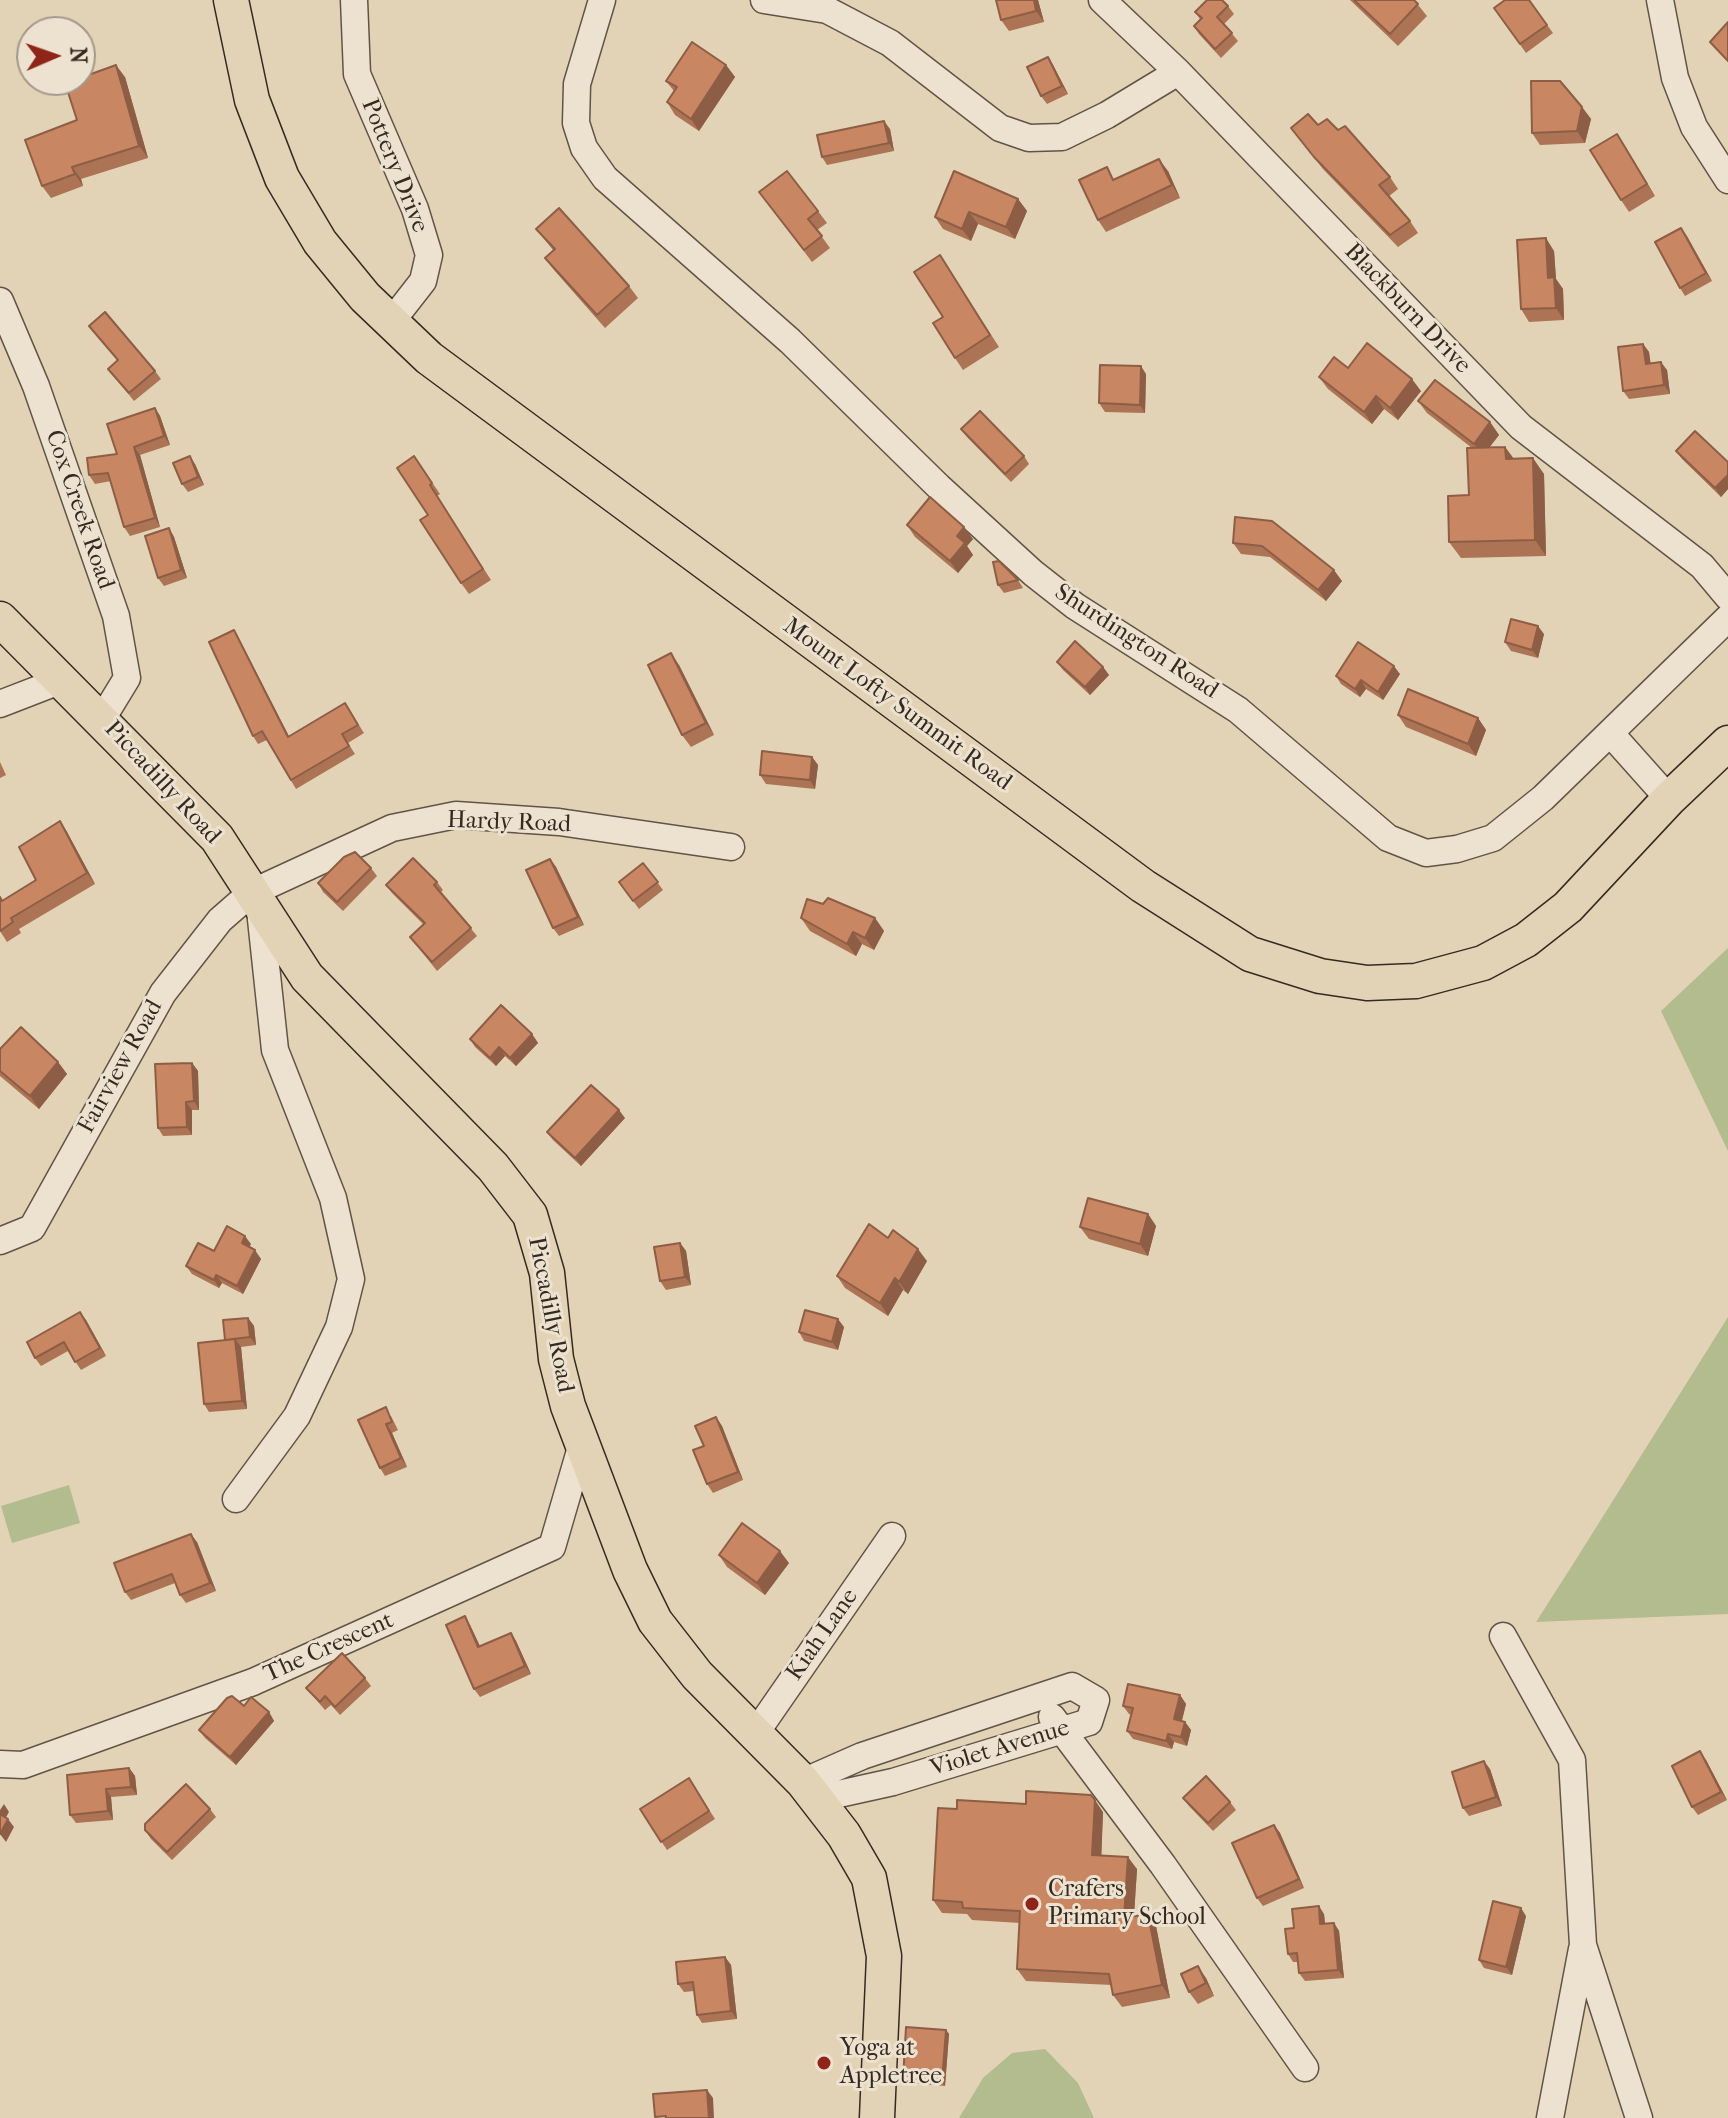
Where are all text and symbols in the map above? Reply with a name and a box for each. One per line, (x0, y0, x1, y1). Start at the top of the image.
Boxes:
north arrow (16, 16, 96, 96)
text: N (65, 46, 91, 64)
street label: Pottery Drive (354, 95, 434, 237)
street label: Blackburn Drive (1338, 238, 1476, 380)
street label: Cox Creek Road (38, 427, 120, 593)
street label: Shurdington Road (1049, 578, 1223, 706)
street label: Mount Lofty Summit Road (777, 612, 1017, 798)
street label: Piccadilly Road (98, 715, 226, 851)
street label: Hardy Road (446, 806, 572, 840)
street label: Fairview Road (72, 995, 170, 1139)
street label: Piccadilly Road (521, 1235, 579, 1395)
street label: Kiah Lane (781, 1583, 865, 1687)
street label: The Crescent (260, 1607, 398, 1689)
street label: Violet Avenue (927, 1714, 1073, 1784)
place label: Crafers Primary School (1048, 1876, 1206, 1932)
marker: Crafers Primary School (1023, 1895, 1041, 1913)
place label: Yoga at Appletree (840, 2035, 942, 2091)
marker: Yoga at Appletree (815, 2054, 833, 2072)

